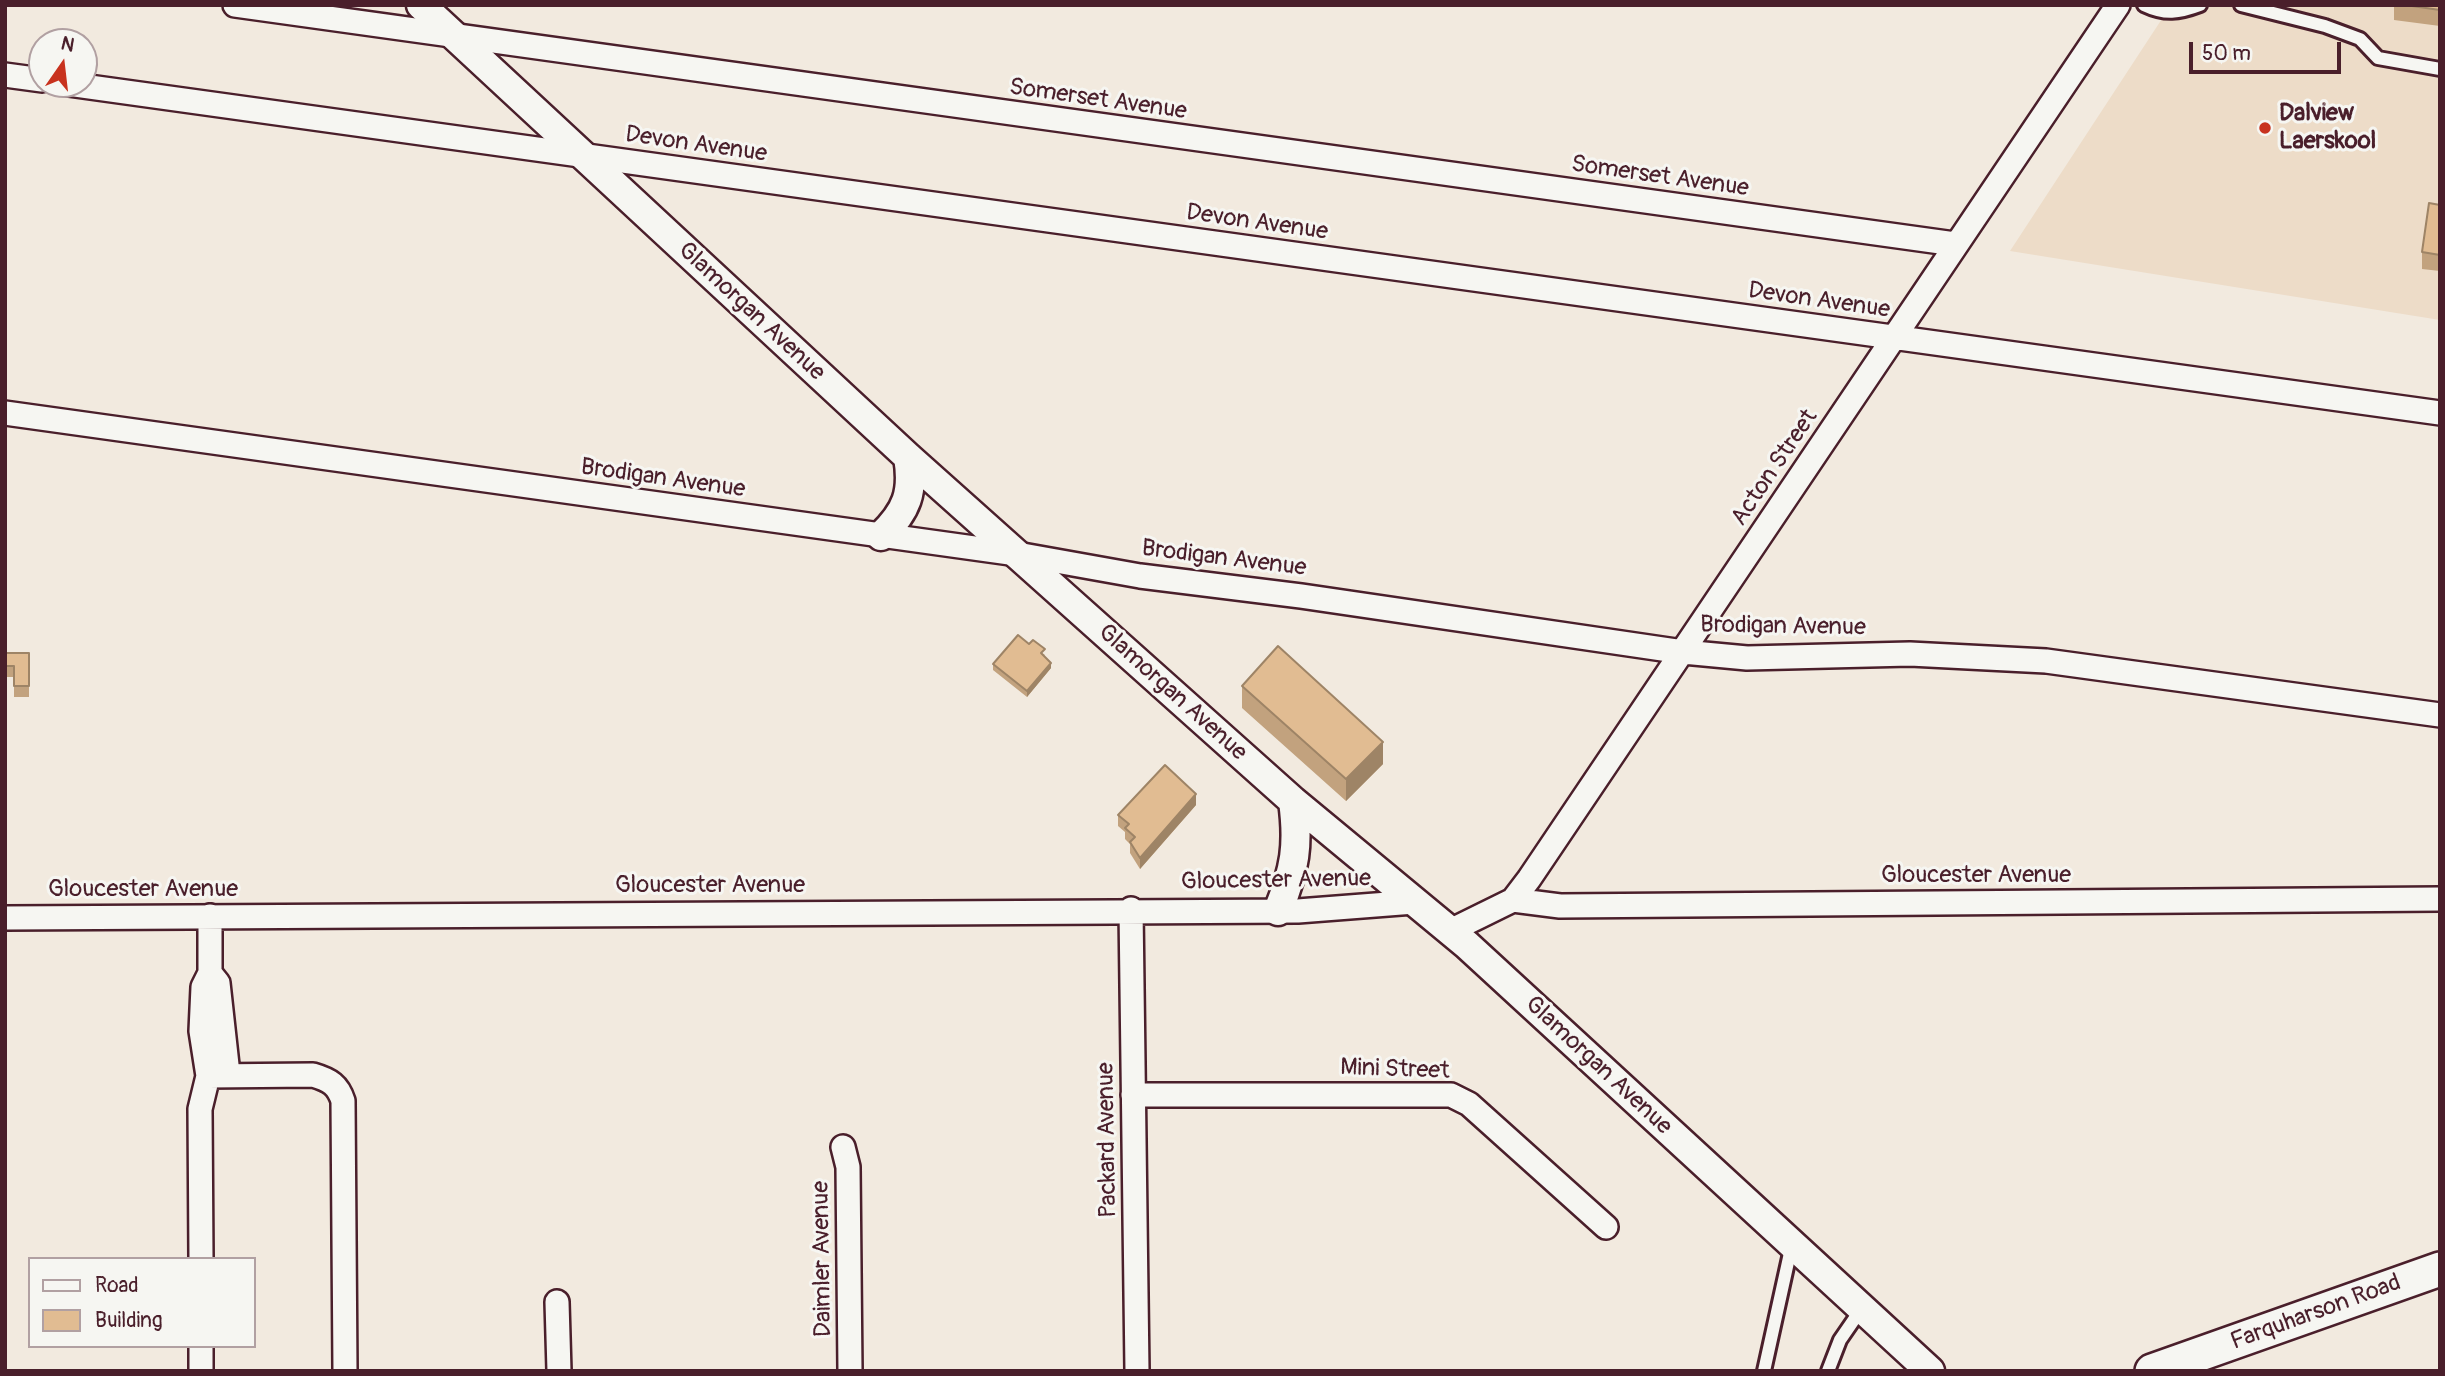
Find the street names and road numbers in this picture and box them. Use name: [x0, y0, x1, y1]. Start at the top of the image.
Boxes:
street label: Somerset Avenue: [1007, 73, 1189, 127]
street label: Devon Avenue: [623, 121, 769, 169]
street label: Somerset Avenue: [1569, 150, 1751, 204]
street label: Devon Avenue: [1184, 199, 1330, 247]
street label: Glamorgan Avenue: [672, 237, 830, 387]
street label: Devon Avenue: [1746, 277, 1892, 325]
street label: Acton Street: [1726, 404, 1824, 532]
street label: Brodigan Avenue: [579, 453, 747, 505]
street label: Brodigan Avenue: [1140, 535, 1308, 583]
street label: Brodigan Avenue: [1700, 611, 1866, 643]
street label: Glamorgan Avenue: [1092, 619, 1252, 767]
street label: Gloucester Avenue: [1881, 862, 2071, 890]
street label: Gloucester Avenue: [1181, 865, 1371, 897]
street label: Gloucester Avenue: [615, 872, 805, 900]
street label: Gloucester Avenue: [48, 876, 238, 904]
street label: Glamorgan Avenue: [1519, 991, 1677, 1141]
street label: Mini Street: [1340, 1054, 1450, 1086]
street label: Packard Avenue: [1092, 1062, 1124, 1218]
street label: Daimler Avenue: [807, 1181, 839, 1337]
street label: Farquharson Road: [2227, 1269, 2405, 1357]

